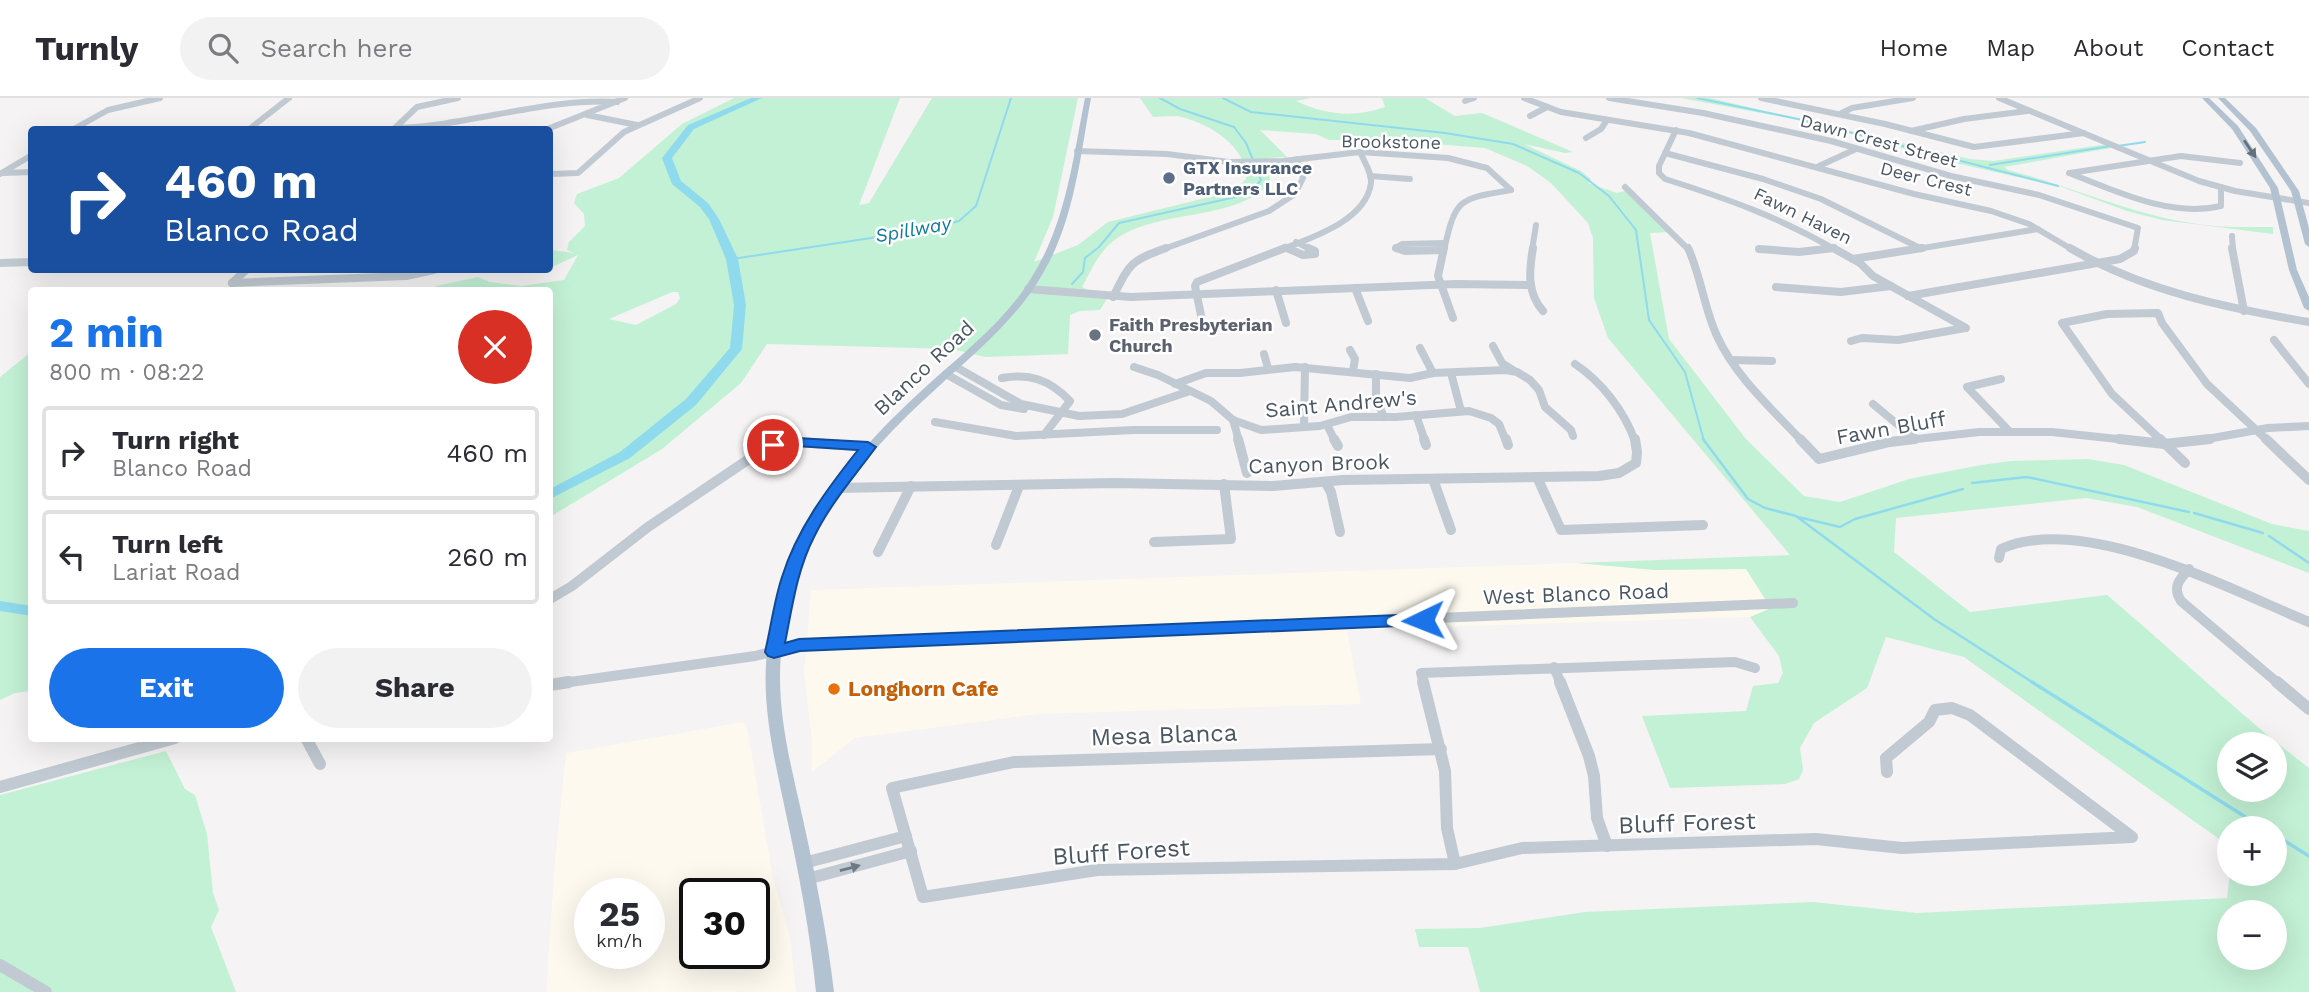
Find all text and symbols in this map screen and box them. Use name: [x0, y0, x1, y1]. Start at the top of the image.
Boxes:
search box: [180, 17, 670, 80]
text: Turnly: [35, 29, 138, 68]
icon: search: [204, 29, 242, 67]
text: Search here: [260, 33, 413, 63]
text: Home: [1880, 34, 1948, 62]
text: Map: [1986, 34, 2035, 62]
text: About: [2073, 34, 2143, 62]
text: Contact: [2181, 34, 2274, 62]
street label: Dawn Crest Street: [1798, 109, 1961, 172]
street label: Brookstone: [1341, 130, 1441, 153]
one-way arrow: [2243, 140, 2256, 159]
text: 460 m: [164, 152, 318, 210]
icon: right: [49, 154, 140, 245]
place label: GTX Insurance Partners LLC: [1183, 157, 1312, 199]
street label: Deer Crest: [1878, 157, 1975, 200]
marker: GTX Insurance Partners LLC: [1161, 170, 1177, 186]
street label: Fawn Haven: [1751, 183, 1856, 248]
text: Blanco Road: [164, 211, 359, 249]
water label: Spillway: [873, 211, 954, 247]
text: 2 min: [49, 308, 164, 357]
button: close: [458, 310, 532, 384]
place label: Faith Presbyterian Church: [1109, 314, 1273, 356]
street label: Blanco Road: [868, 315, 979, 420]
marker: Faith Presbyterian Church: [1087, 327, 1103, 343]
text: 800 m · 08:22: [49, 359, 205, 386]
street label: Saint Andrew's: [1264, 384, 1418, 423]
street label: Fawn Bluff: [1834, 405, 1948, 449]
pin: [743, 415, 803, 475]
text: Turn right: [112, 425, 239, 455]
icon: arrive: [754, 426, 792, 464]
icon: right: [53, 434, 91, 472]
text: 460 m: [446, 438, 528, 468]
street label: Canyon Brook: [1248, 449, 1390, 478]
text: Blanco Road: [112, 455, 252, 482]
text: Turn left: [112, 529, 223, 559]
icon: left: [53, 538, 91, 576]
text: 260 m: [447, 542, 528, 572]
text: Lariat Road: [112, 559, 240, 586]
street label: West Blanco Road: [1482, 578, 1670, 609]
position arrow: [1386, 583, 1460, 657]
button: Exit: [49, 648, 284, 728]
button: Share: [298, 648, 532, 728]
place label: Longhorn Cafe: [848, 676, 999, 701]
marker: Longhorn Cafe: [826, 681, 842, 697]
street label: Mesa Blanca: [1090, 718, 1238, 752]
map controls: [2217, 732, 2287, 970]
button: layers: [2217, 732, 2287, 802]
street label: Bluff Forest: [1618, 807, 1756, 839]
button: +: [2217, 816, 2287, 886]
street label: Bluff Forest: [1051, 833, 1191, 871]
one-way arrow: [840, 862, 861, 872]
speed limit sign: 30: [679, 878, 770, 969]
text: 25: [599, 893, 640, 935]
button: −: [2217, 900, 2287, 970]
text: km/h: [596, 930, 643, 951]

